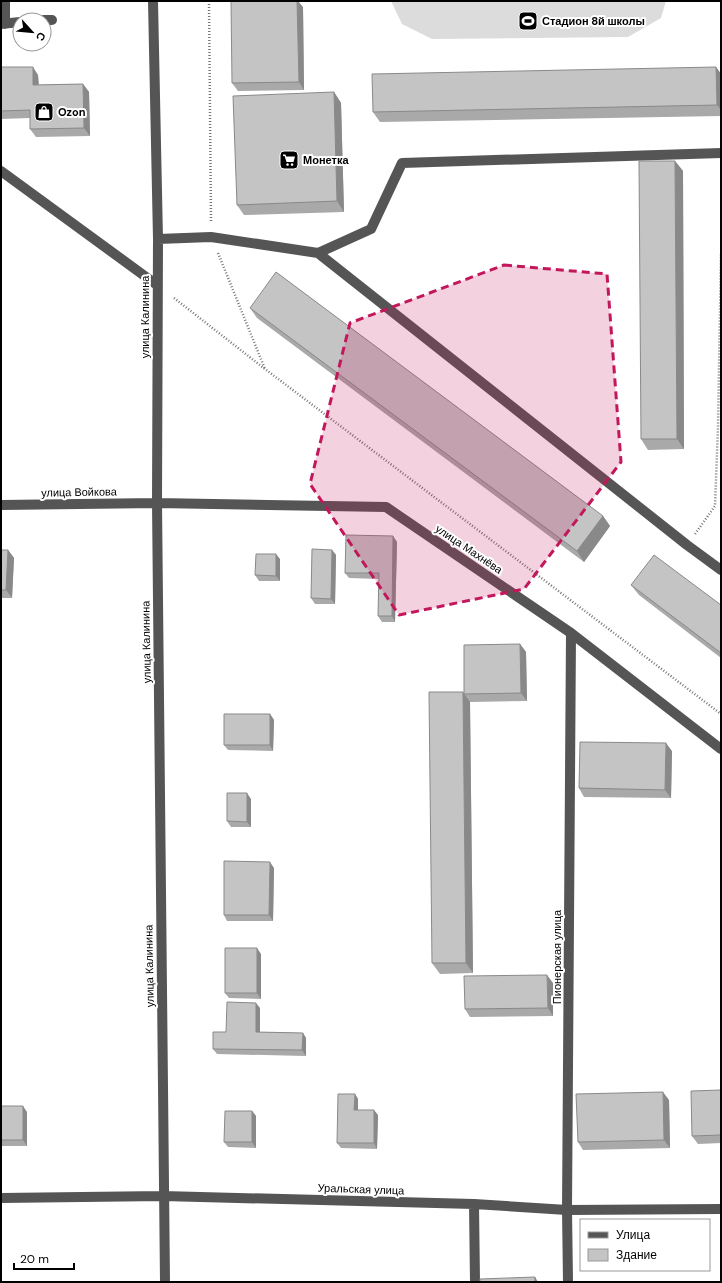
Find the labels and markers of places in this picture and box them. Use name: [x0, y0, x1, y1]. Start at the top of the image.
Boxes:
sports icon: Стадион 8й школы: [517, 10, 539, 32]
place label: Стадион 8й школы: [542, 14, 645, 28]
shop icon: Ozon: [33, 101, 55, 123]
place label: Ozon: [58, 105, 86, 119]
supermarket icon: Монетка: [278, 149, 300, 171]
place label: Монетка: [303, 153, 349, 167]

